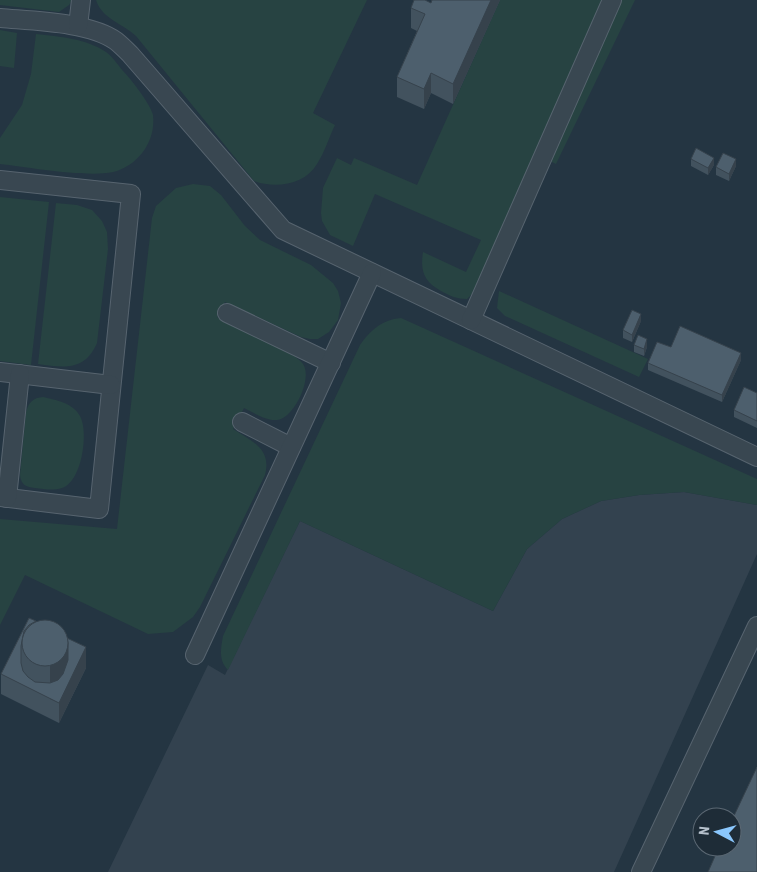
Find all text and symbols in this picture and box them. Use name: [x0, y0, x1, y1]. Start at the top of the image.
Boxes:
north arrow: [692, 807, 742, 857]
text: N: [696, 826, 712, 836]

